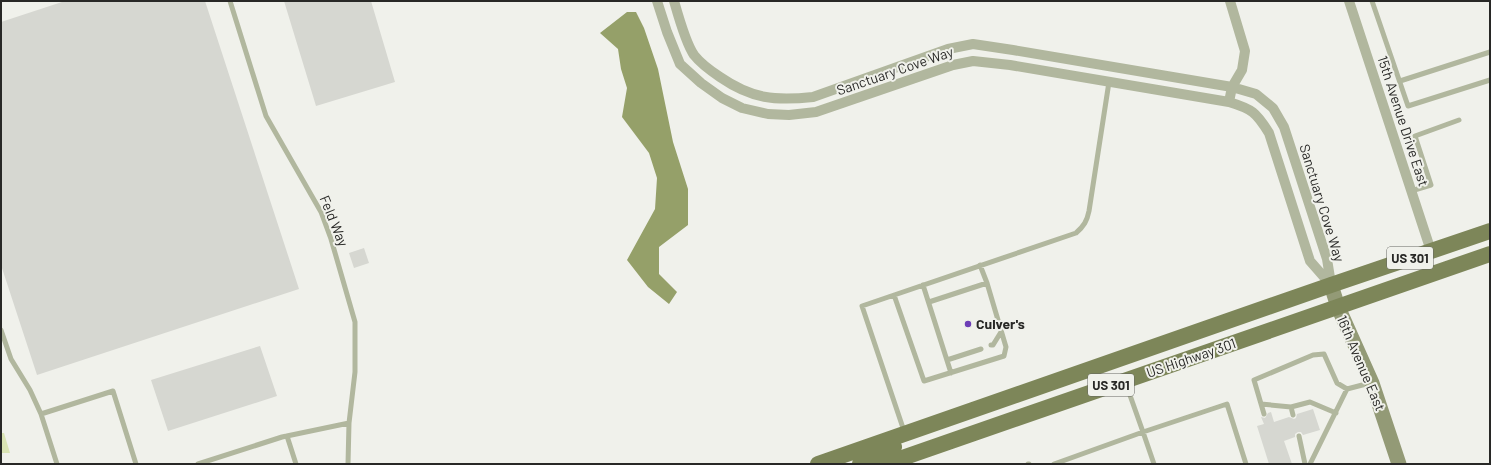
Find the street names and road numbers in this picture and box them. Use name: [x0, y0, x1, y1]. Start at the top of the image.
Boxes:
street label: Sanctuary Cove Way: [834, 42, 956, 98]
street label: 15th Avenue Drive East: [1374, 53, 1433, 188]
street label: Sanctuary Cove Way: [1296, 142, 1349, 264]
street label: Feld Way: [317, 193, 353, 249]
road number: US 301: [1387, 247, 1433, 269]
street label: 16th Avenue East: [1334, 312, 1389, 413]
street label: US Highway 301: [1144, 334, 1238, 381]
road number: US 301: [1088, 374, 1134, 396]

